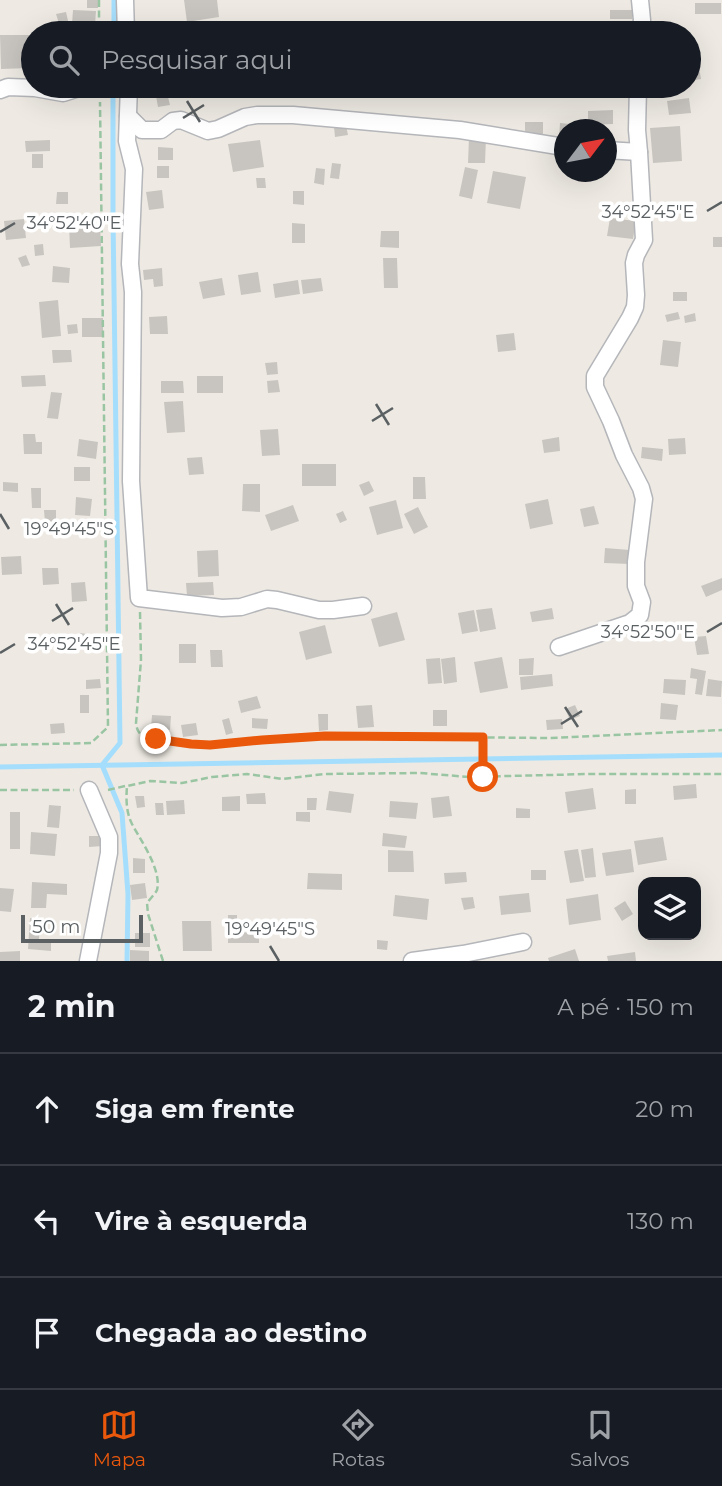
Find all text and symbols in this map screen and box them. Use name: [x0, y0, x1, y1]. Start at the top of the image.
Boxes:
search box: [21, 21, 701, 98]
icon: search: [45, 41, 83, 79]
text: Pesquisar aqui: [101, 44, 293, 76]
north arrow: [554, 119, 617, 182]
text: 34°52'45"E: [601, 201, 695, 223]
text: 34°52'40"E: [26, 212, 122, 234]
text: 19°49'45"S: [24, 518, 114, 540]
text: 34°52'50"E: [601, 621, 695, 643]
text: 34°52'45"E: [27, 633, 121, 655]
route end: [140, 723, 171, 754]
route start: [467, 761, 498, 792]
map controls: [638, 877, 701, 940]
button: layers: [638, 877, 701, 940]
scale bar: [21, 912, 144, 944]
text: 50 m: [32, 915, 80, 938]
text: 19°49'45"S: [225, 918, 315, 940]
text: 2 min: [28, 988, 115, 1025]
text: A pé · 150 m: [557, 993, 694, 1021]
icon: ahead: [28, 1090, 66, 1128]
text: Siga em frente: [95, 1093, 295, 1125]
text: 20 m: [635, 1095, 694, 1123]
icon: left: [28, 1202, 66, 1240]
text: Vire à esquerda: [95, 1205, 308, 1237]
text: 130 m: [627, 1207, 694, 1235]
icon: arrive: [28, 1314, 66, 1352]
text: Chegada ao destino: [95, 1317, 367, 1349]
tab: Mapa: [93, 1406, 146, 1471]
tab: Rotas: [331, 1406, 385, 1471]
tab: Salvos: [570, 1406, 629, 1471]

